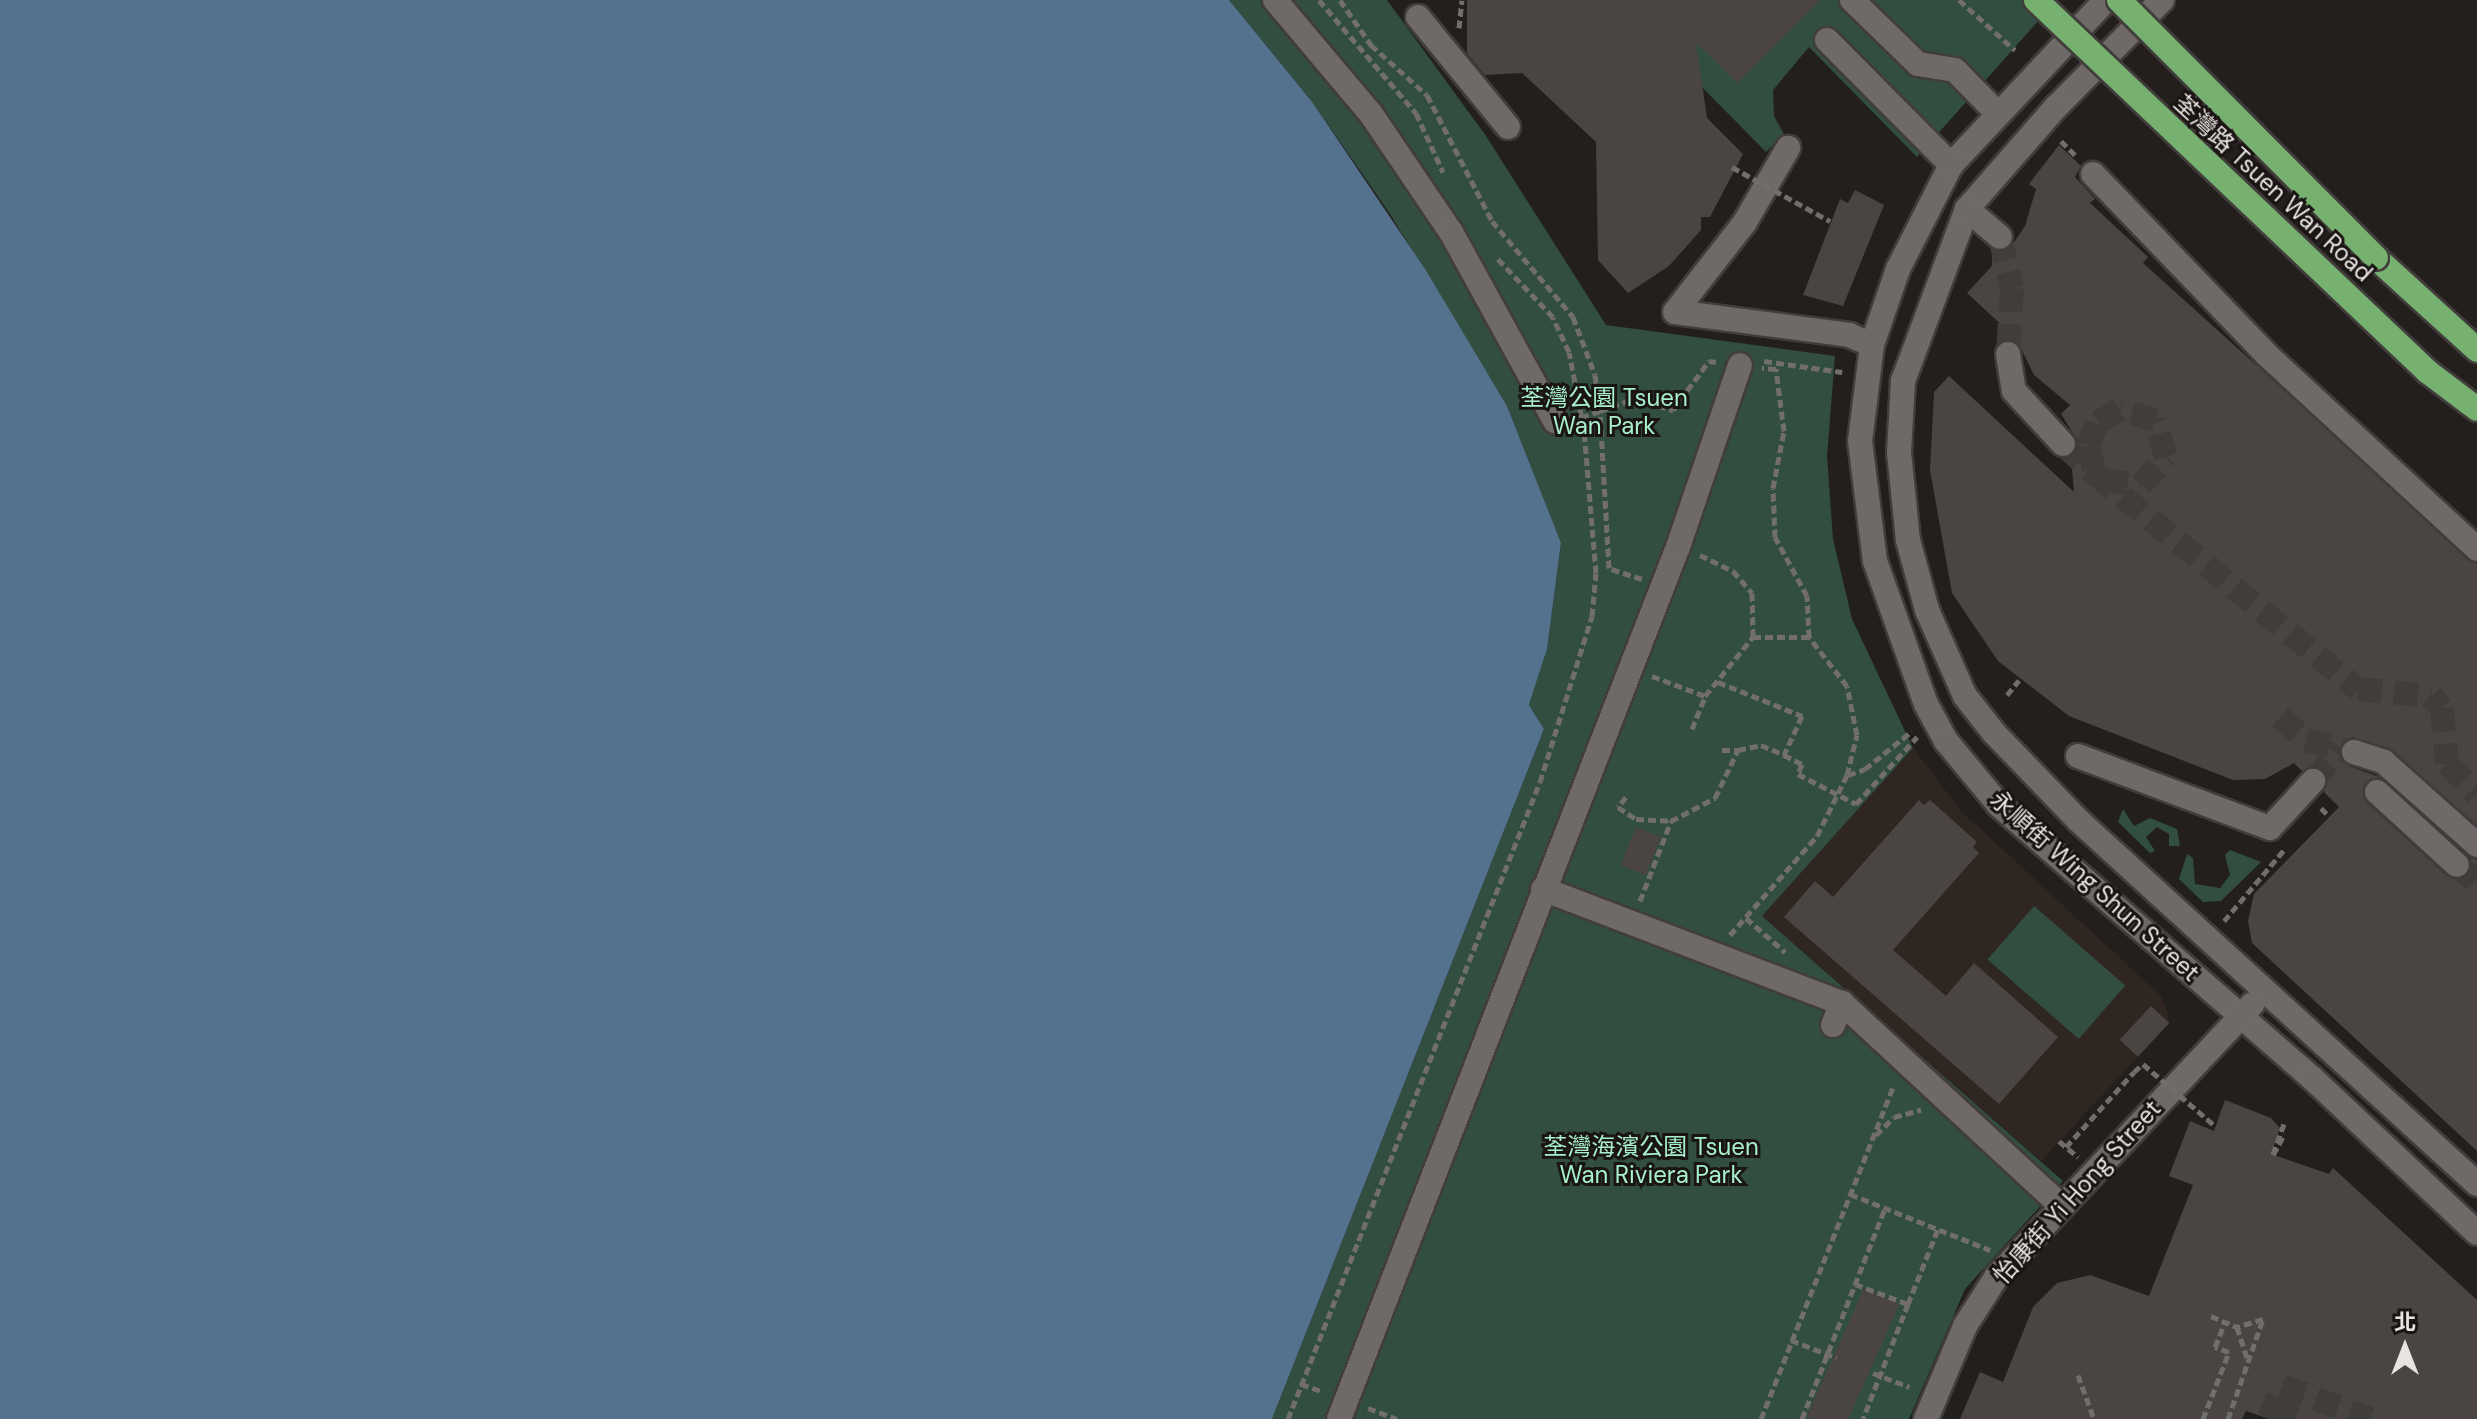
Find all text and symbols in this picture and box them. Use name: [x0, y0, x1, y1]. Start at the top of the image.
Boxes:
street label: 荃灣路 Tsuen Wan Road: [2168, 88, 2378, 288]
park label: 荃灣公園 Tsuen Wan Park: [1520, 384, 1688, 440]
street label: 永順街 Wing Shun Street: [1985, 785, 2205, 987]
street label: 怡康街 Yi Hong Street: [1987, 1094, 2167, 1290]
park label: 荃灣海濱公園 Tsuen Wan Riviera Park: [1543, 1133, 1759, 1189]
north arrow: [2365, 1307, 2445, 1387]
text: 北: [2394, 1308, 2416, 1337]

